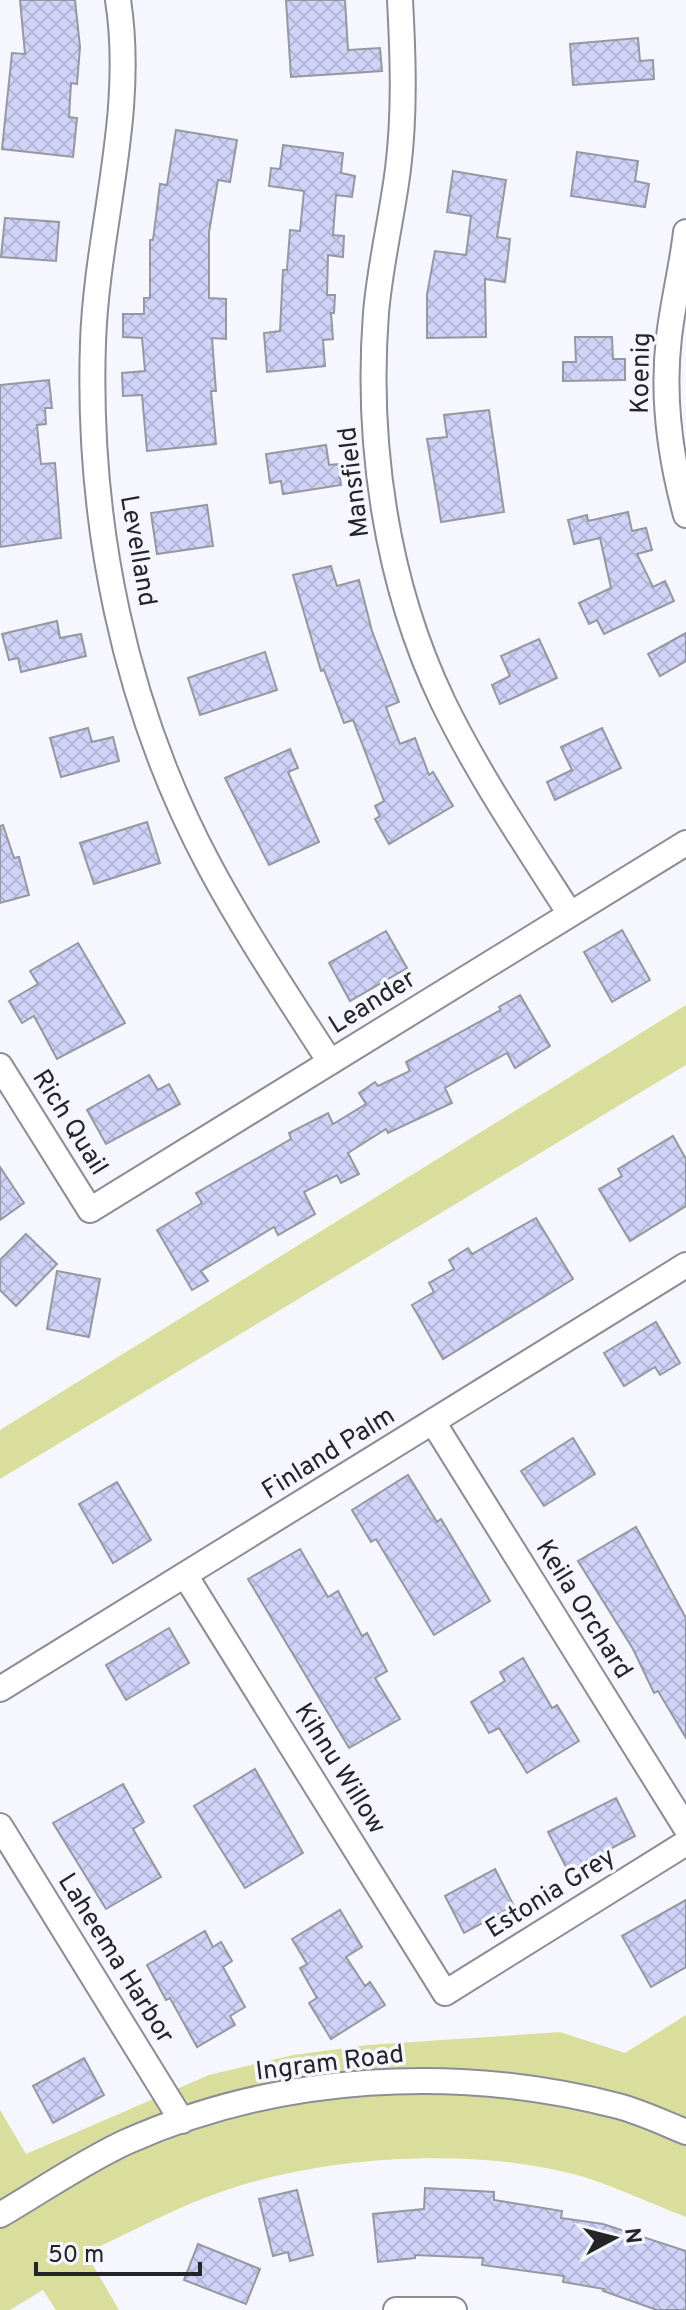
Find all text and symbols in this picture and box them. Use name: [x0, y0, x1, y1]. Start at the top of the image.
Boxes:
street label: Koenig: [625, 332, 659, 414]
street label: Mansfield: [332, 425, 378, 539]
street label: Levelland: [111, 493, 163, 609]
street label: Leander: [323, 963, 423, 1043]
street label: Rich Quail: [24, 1064, 114, 1182]
street label: Finland Palm: [256, 1400, 402, 1508]
street label: Keila Orchard: [527, 1534, 639, 1686]
street label: Kihnu Willow: [286, 1697, 392, 1841]
street label: Estonia Grey: [480, 1841, 622, 1947]
street label: Laheema Harbor: [49, 1868, 181, 2050]
street label: Ingram Road: [254, 2039, 406, 2089]
north arrow: [574, 2198, 654, 2278]
scale bar: [36, 2226, 200, 2276]
text: N: [617, 2226, 646, 2245]
text: 50 m: [48, 2241, 104, 2271]

